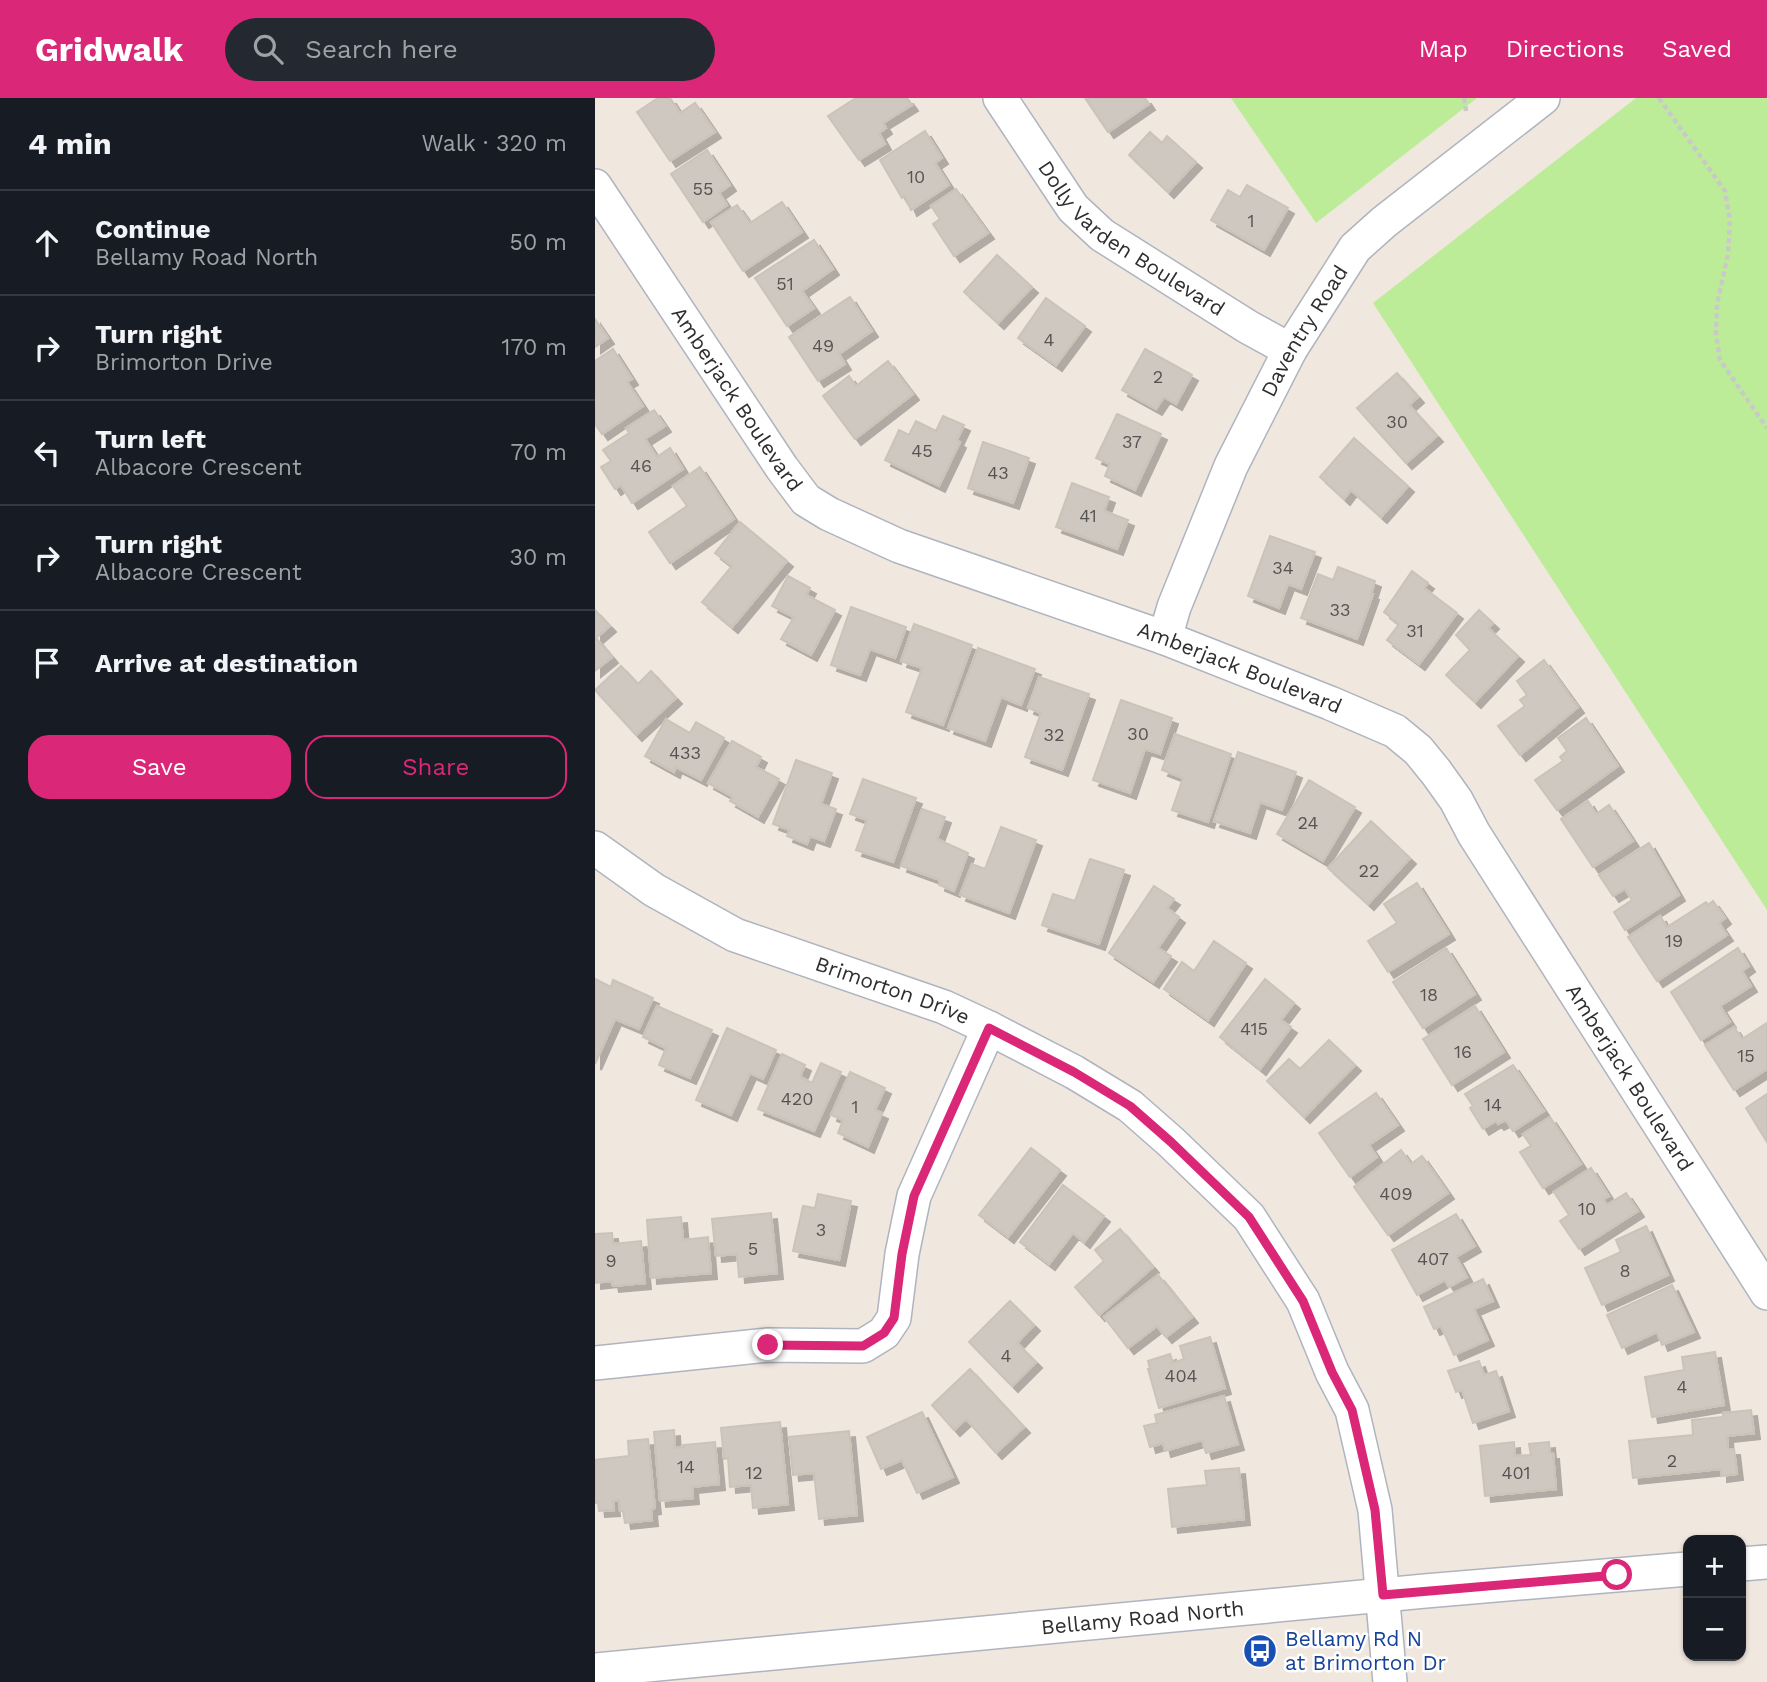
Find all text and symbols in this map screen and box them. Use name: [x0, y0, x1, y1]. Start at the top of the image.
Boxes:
search box: [225, 18, 715, 81]
text: Gridwalk: [35, 30, 183, 69]
icon: search: [249, 30, 287, 68]
text: Search here: [305, 34, 458, 64]
text: Map: [1419, 35, 1468, 63]
text: Directions: [1506, 35, 1624, 63]
text: Saved: [1662, 35, 1732, 63]
text: 4 min: [28, 126, 112, 161]
text: Walk · 320 m: [421, 130, 567, 157]
street label: Dolly Varden Boulevard: [1033, 156, 1230, 321]
house number: 10: [907, 166, 925, 187]
house number: 55: [693, 178, 713, 199]
house number: 1: [1247, 210, 1255, 231]
text: Continue: [95, 214, 211, 244]
icon: ahead: [28, 224, 66, 262]
text: 50 m: [510, 229, 567, 256]
text: Bellamy Road North: [95, 244, 318, 271]
street label: Daventry Road: [1255, 260, 1353, 401]
house number: 51: [776, 273, 794, 294]
street label: Amberjack Boulevard: [666, 302, 808, 496]
text: Turn right: [95, 319, 222, 349]
icon: right: [28, 329, 66, 367]
house number: 4: [1044, 329, 1055, 350]
text: 170 m: [502, 334, 567, 361]
house number: 49: [812, 335, 834, 356]
text: Brimorton Drive: [95, 349, 273, 376]
house number: 2: [1153, 366, 1163, 387]
house number: 30: [1386, 411, 1408, 432]
text: Turn left: [95, 424, 206, 454]
house number: 37: [1122, 431, 1142, 452]
icon: left: [28, 434, 66, 472]
text: 70 m: [510, 439, 567, 466]
house number: 45: [911, 440, 933, 461]
text: Albacore Crescent: [95, 454, 302, 481]
house number: 46: [630, 455, 652, 476]
house number: 43: [987, 462, 1009, 483]
house number: 41: [1079, 505, 1097, 526]
text: Turn right: [95, 529, 222, 559]
icon: right: [28, 539, 66, 577]
text: 30 m: [510, 544, 567, 571]
house number: 34: [1272, 557, 1294, 578]
text: Albacore Crescent: [95, 559, 302, 586]
house number: 33: [1330, 599, 1351, 620]
street label: Amberjack Boulevard: [1134, 616, 1346, 719]
house number: 31: [1406, 620, 1424, 641]
icon: arrive: [28, 644, 66, 682]
text: Arrive at destination: [95, 648, 358, 678]
house number: 30: [1127, 723, 1149, 744]
house number: 32: [1044, 724, 1065, 745]
button: Save: [28, 735, 291, 799]
button: Share: [305, 735, 567, 799]
house number: 433: [669, 742, 701, 763]
house number: 24: [1298, 812, 1318, 833]
house number: 22: [1359, 860, 1380, 881]
house number: 19: [1665, 930, 1683, 951]
street label: Brimorton Drive: [812, 951, 974, 1029]
street label: Amberjack Boulevard: [1561, 979, 1699, 1176]
house number: 18: [1420, 984, 1438, 1005]
house number: 415: [1240, 1018, 1268, 1039]
house number: 16: [1454, 1041, 1472, 1062]
house number: 15: [1737, 1045, 1755, 1066]
house number: 420: [781, 1088, 813, 1109]
house number: 14: [1484, 1094, 1502, 1115]
house number: 1: [851, 1096, 859, 1117]
house number: 409: [1379, 1183, 1413, 1204]
house number: 10: [1578, 1198, 1596, 1219]
house number: 3: [816, 1219, 826, 1240]
house number: 5: [748, 1238, 758, 1259]
house number: 407: [1417, 1248, 1449, 1269]
house number: 9: [605, 1250, 617, 1271]
house number: 8: [1619, 1260, 1631, 1281]
route end: [752, 1329, 783, 1360]
house number: 4: [1001, 1345, 1012, 1366]
house number: 404: [1164, 1365, 1198, 1386]
house number: 4: [1677, 1376, 1688, 1397]
house number: 2: [1667, 1450, 1677, 1471]
house number: 14: [677, 1456, 695, 1477]
house number: 12: [745, 1462, 763, 1483]
house number: 401: [1501, 1462, 1531, 1483]
map controls: [1683, 1535, 1746, 1661]
button: +: [1683, 1535, 1746, 1598]
route start: [1601, 1559, 1632, 1590]
street label: Bellamy Road North: [1040, 1595, 1245, 1639]
button: −: [1683, 1598, 1746, 1661]
place label: Bellamy Rd N at Brimorton Dr: [1285, 1626, 1446, 1675]
bus stop icon: Bellamy Rd N at Brimorton Dr: [1241, 1632, 1279, 1670]

